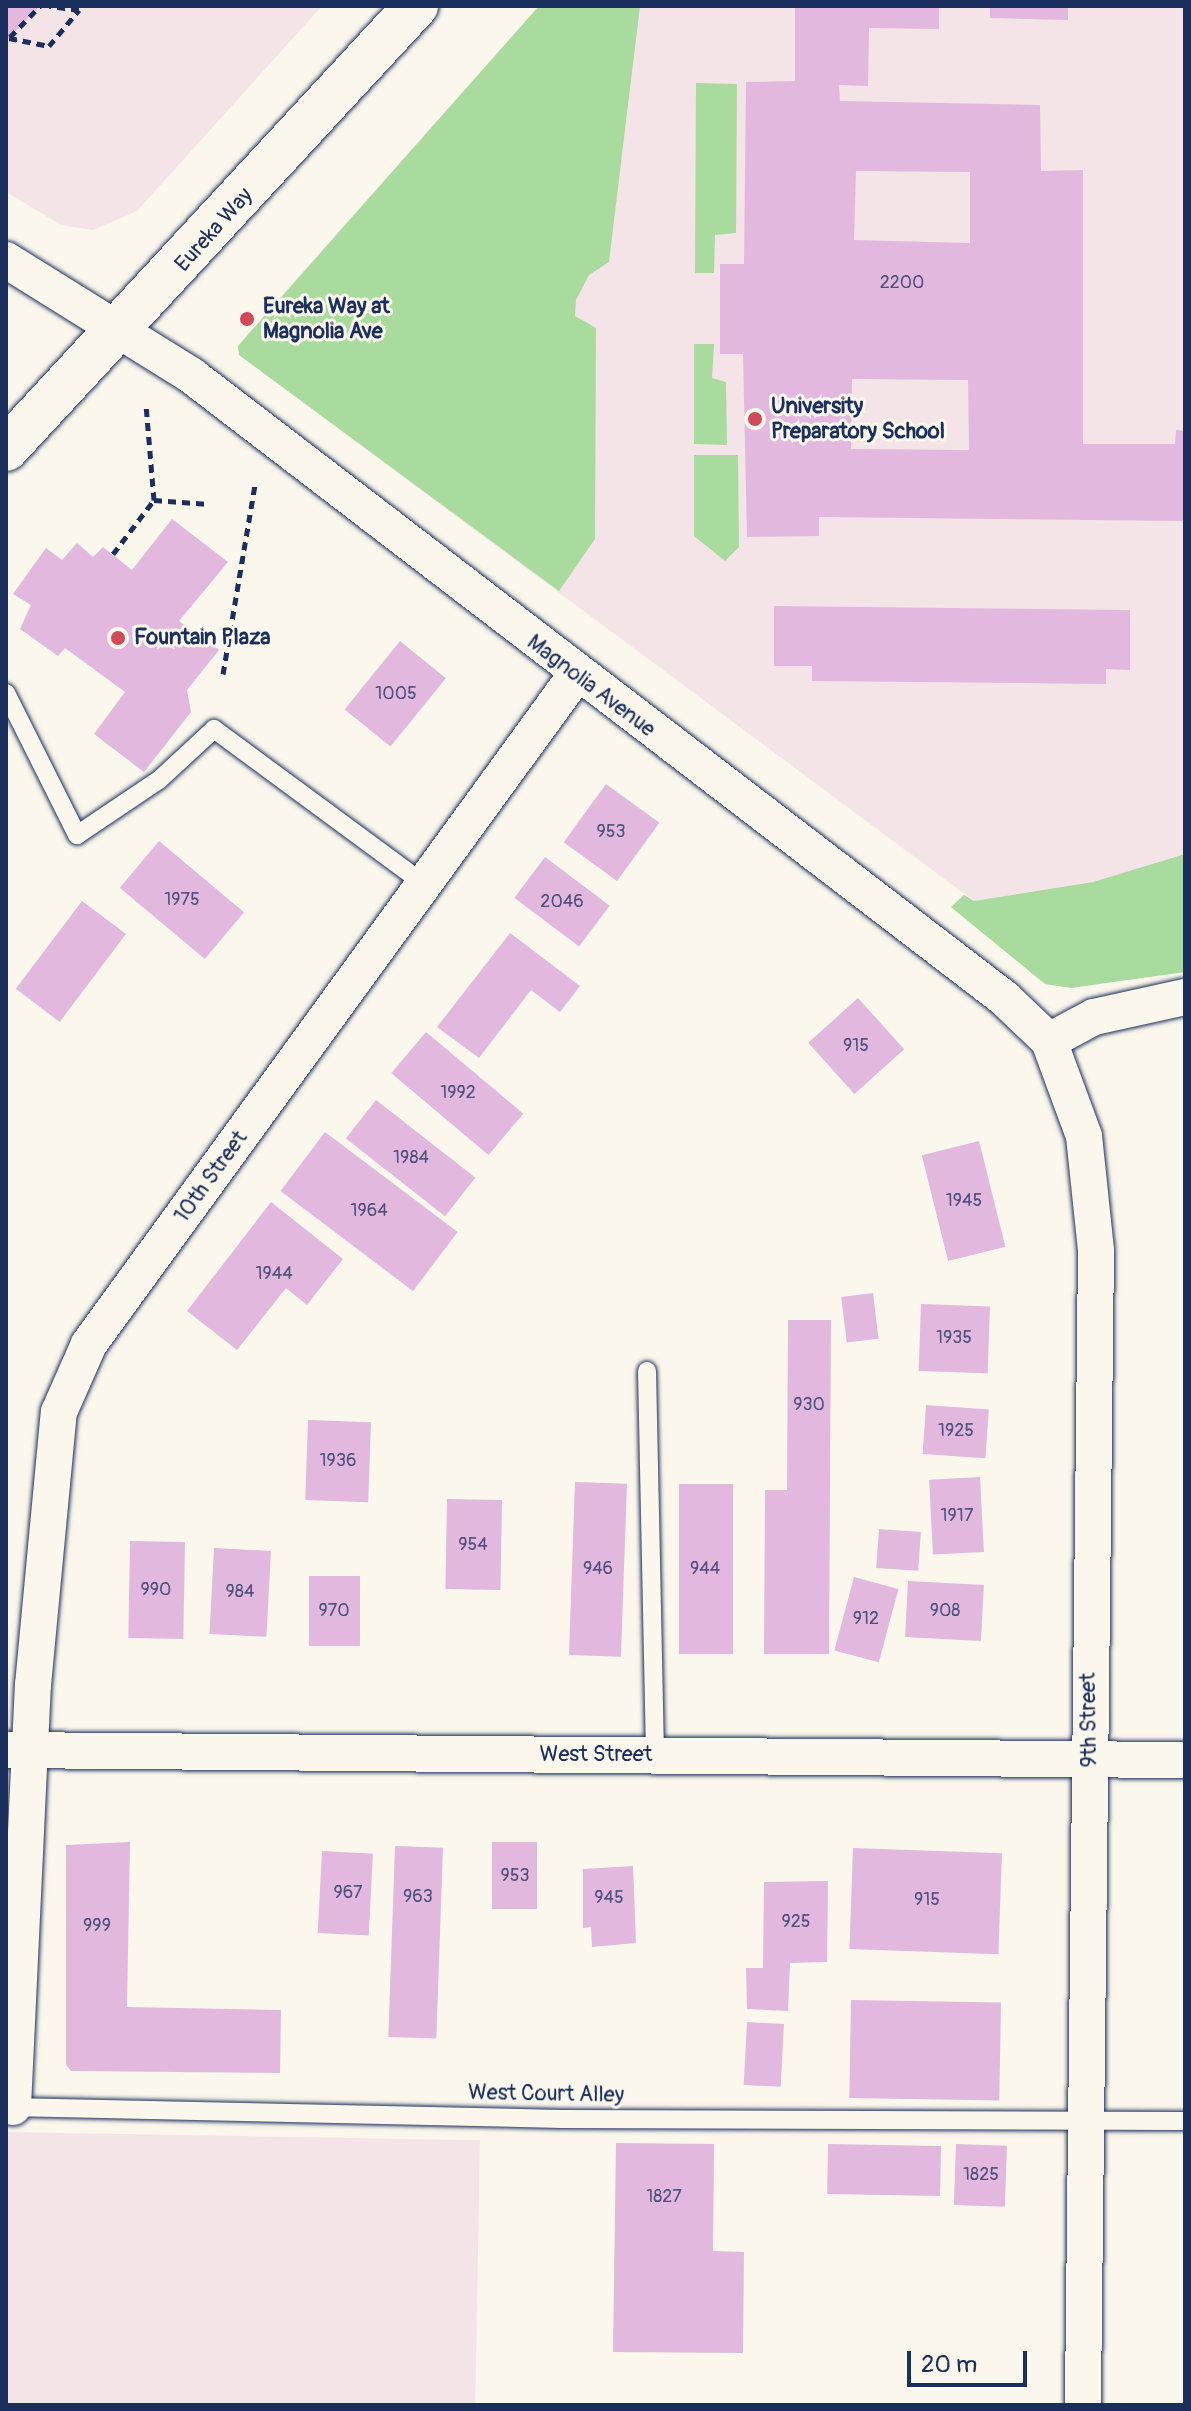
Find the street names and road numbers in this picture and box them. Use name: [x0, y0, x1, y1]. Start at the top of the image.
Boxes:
street label: Eureka Way: [170, 183, 258, 277]
street label: Magnolia Avenue: [522, 629, 660, 743]
street label: 10th Street: [169, 1126, 253, 1228]
street label: 9th Street: [1075, 1672, 1103, 1768]
street label: West Street: [540, 1742, 652, 1768]
street label: West Court Alley: [468, 2079, 624, 2109]

